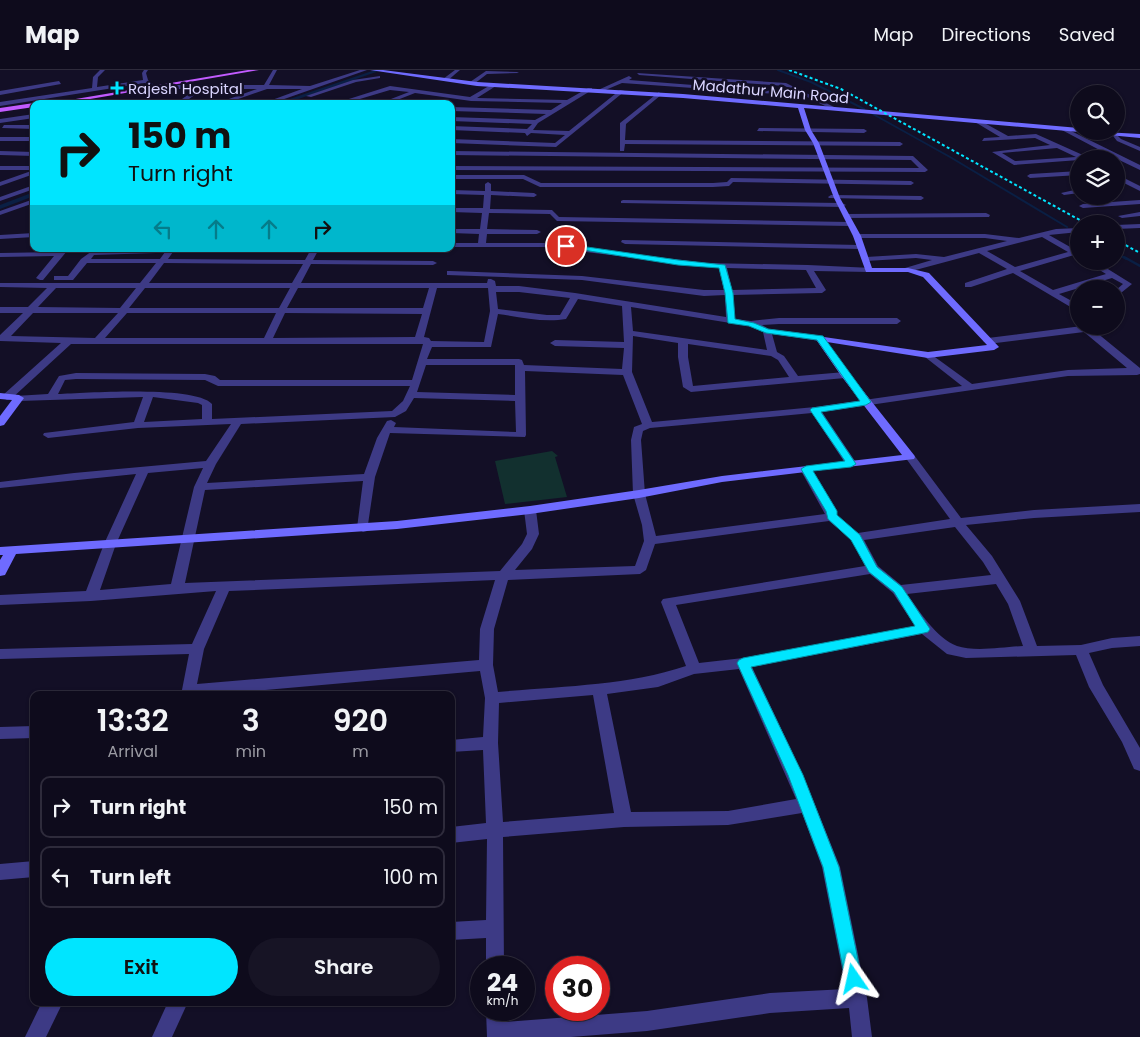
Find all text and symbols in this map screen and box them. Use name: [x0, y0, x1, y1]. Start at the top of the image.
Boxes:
text: Map: [25, 18, 80, 51]
text: Map: [874, 22, 913, 47]
text: Directions: [941, 22, 1031, 47]
text: Saved: [1059, 22, 1115, 47]
street label: Madathur Main Road: [692, 74, 850, 108]
place label: Rajesh Hospital: [128, 78, 243, 99]
marker: Rajesh Hospital: [110, 81, 124, 95]
map controls: [1070, 85, 1125, 335]
button: search: [1070, 85, 1125, 140]
text: 150 m: [128, 111, 231, 160]
icon: right: [45, 120, 110, 185]
button: layers: [1070, 150, 1125, 205]
text: Turn right: [128, 158, 233, 189]
icon: left: [149, 215, 177, 243]
icon: ahead: [202, 215, 230, 243]
icon: ahead: [255, 215, 283, 243]
icon: right: [308, 215, 336, 243]
button: +: [1070, 215, 1125, 270]
pin: [545, 225, 587, 267]
icon: arrive: [552, 232, 580, 260]
button: −: [1070, 280, 1125, 335]
text: 13:32: [97, 699, 169, 742]
text: 3: [242, 699, 260, 742]
text: 920: [333, 699, 388, 742]
text: Arrival: [108, 740, 158, 763]
text: min: [235, 740, 266, 763]
text: m: [352, 740, 369, 763]
icon: right: [47, 793, 75, 821]
text: Turn right: [90, 794, 186, 821]
text: 150 m: [383, 794, 438, 821]
icon: left: [47, 863, 75, 891]
text: Turn left: [90, 864, 171, 891]
text: 100 m: [383, 864, 438, 891]
button: Exit: [45, 938, 238, 996]
button: Share: [248, 938, 440, 996]
position arrow: [827, 952, 879, 1004]
speed limit sign: 30: [545, 956, 610, 1021]
text: 24: [487, 965, 518, 1000]
text: km/h: [487, 992, 518, 1009]

